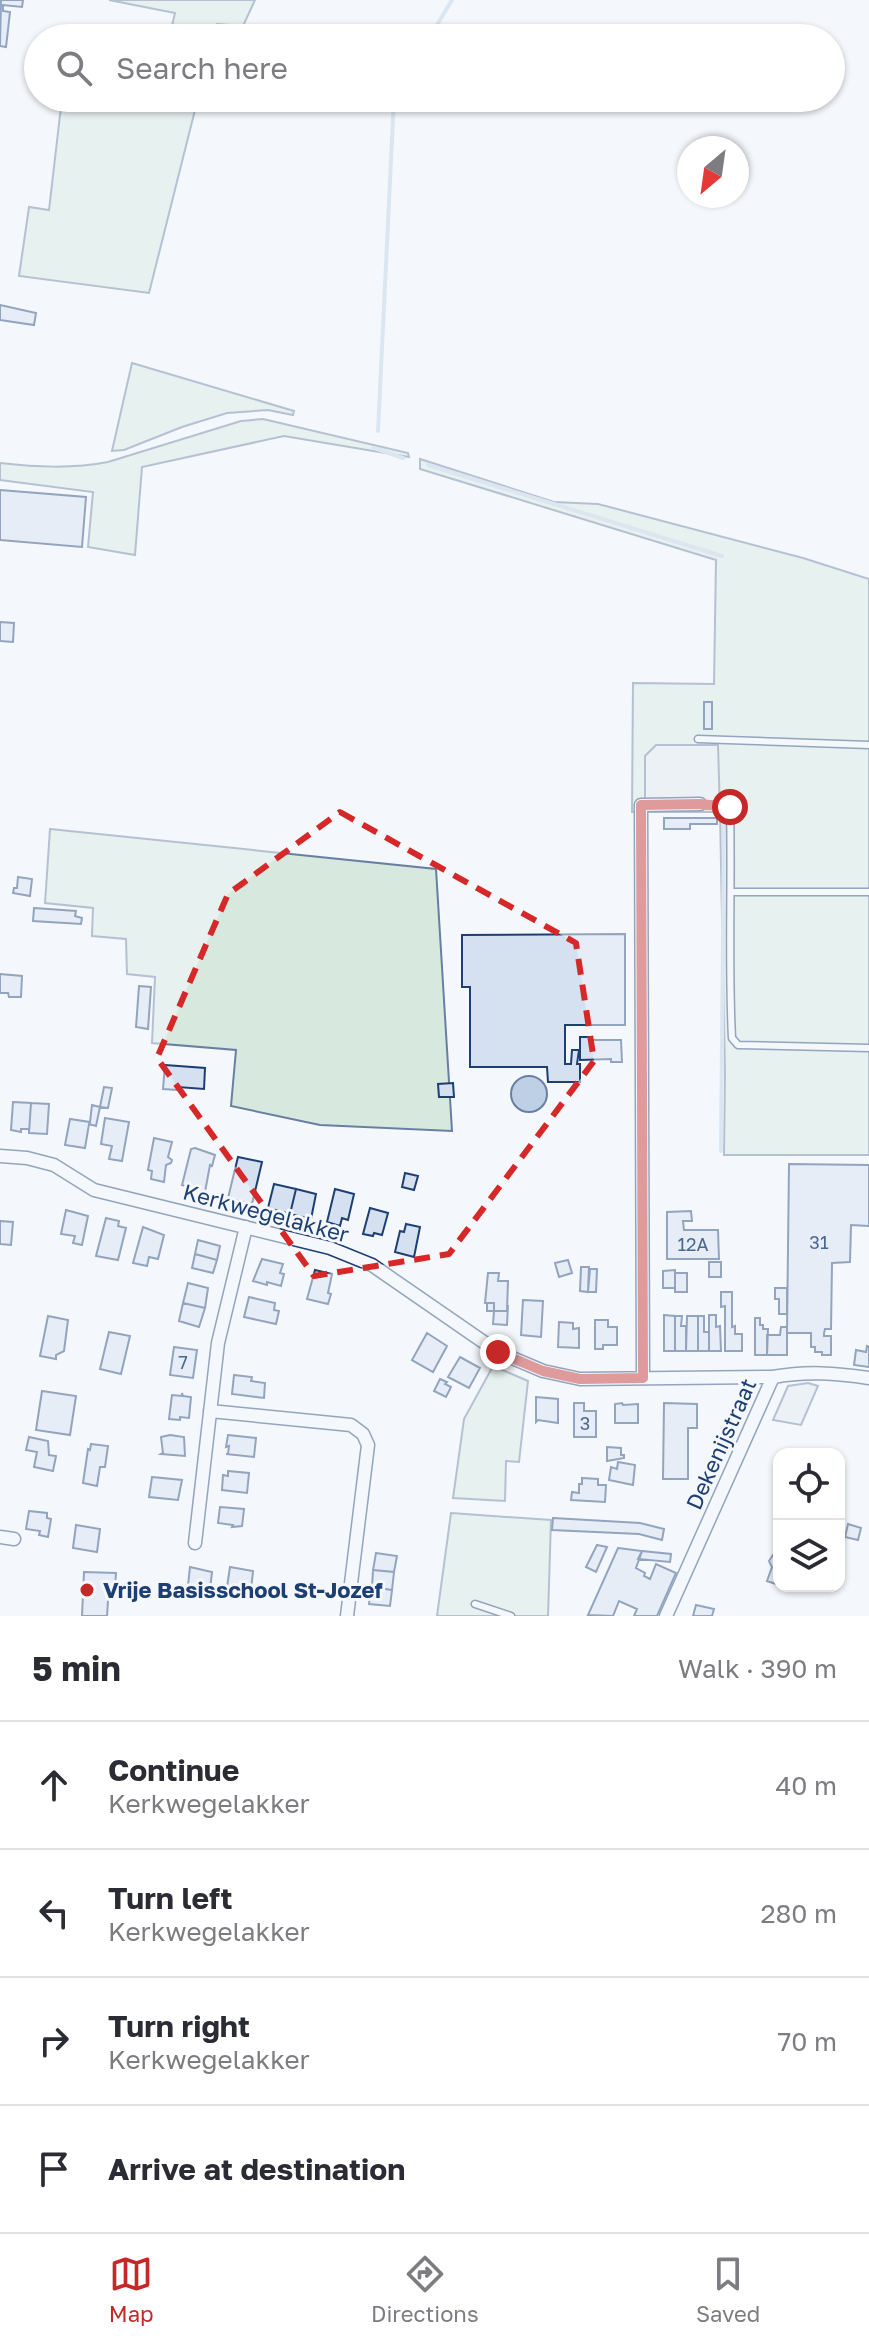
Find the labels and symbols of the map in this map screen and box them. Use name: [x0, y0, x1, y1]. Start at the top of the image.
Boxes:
north arrow: [677, 136, 749, 208]
route start: [712, 789, 748, 825]
street label: Kerkwegelakker: [180, 1177, 352, 1248]
house number: 31: [809, 1231, 829, 1253]
house number: 12A: [677, 1233, 709, 1255]
route end: [480, 1334, 516, 1370]
house number: 7: [178, 1351, 188, 1373]
street label: Dekenijstraat: [680, 1374, 761, 1513]
house number: 3: [580, 1412, 590, 1434]
place label: Vrije Basisschool St-Jozef: [103, 1576, 382, 1603]
marker: Vrije Basisschool St-Jozef: [78, 1581, 96, 1599]

